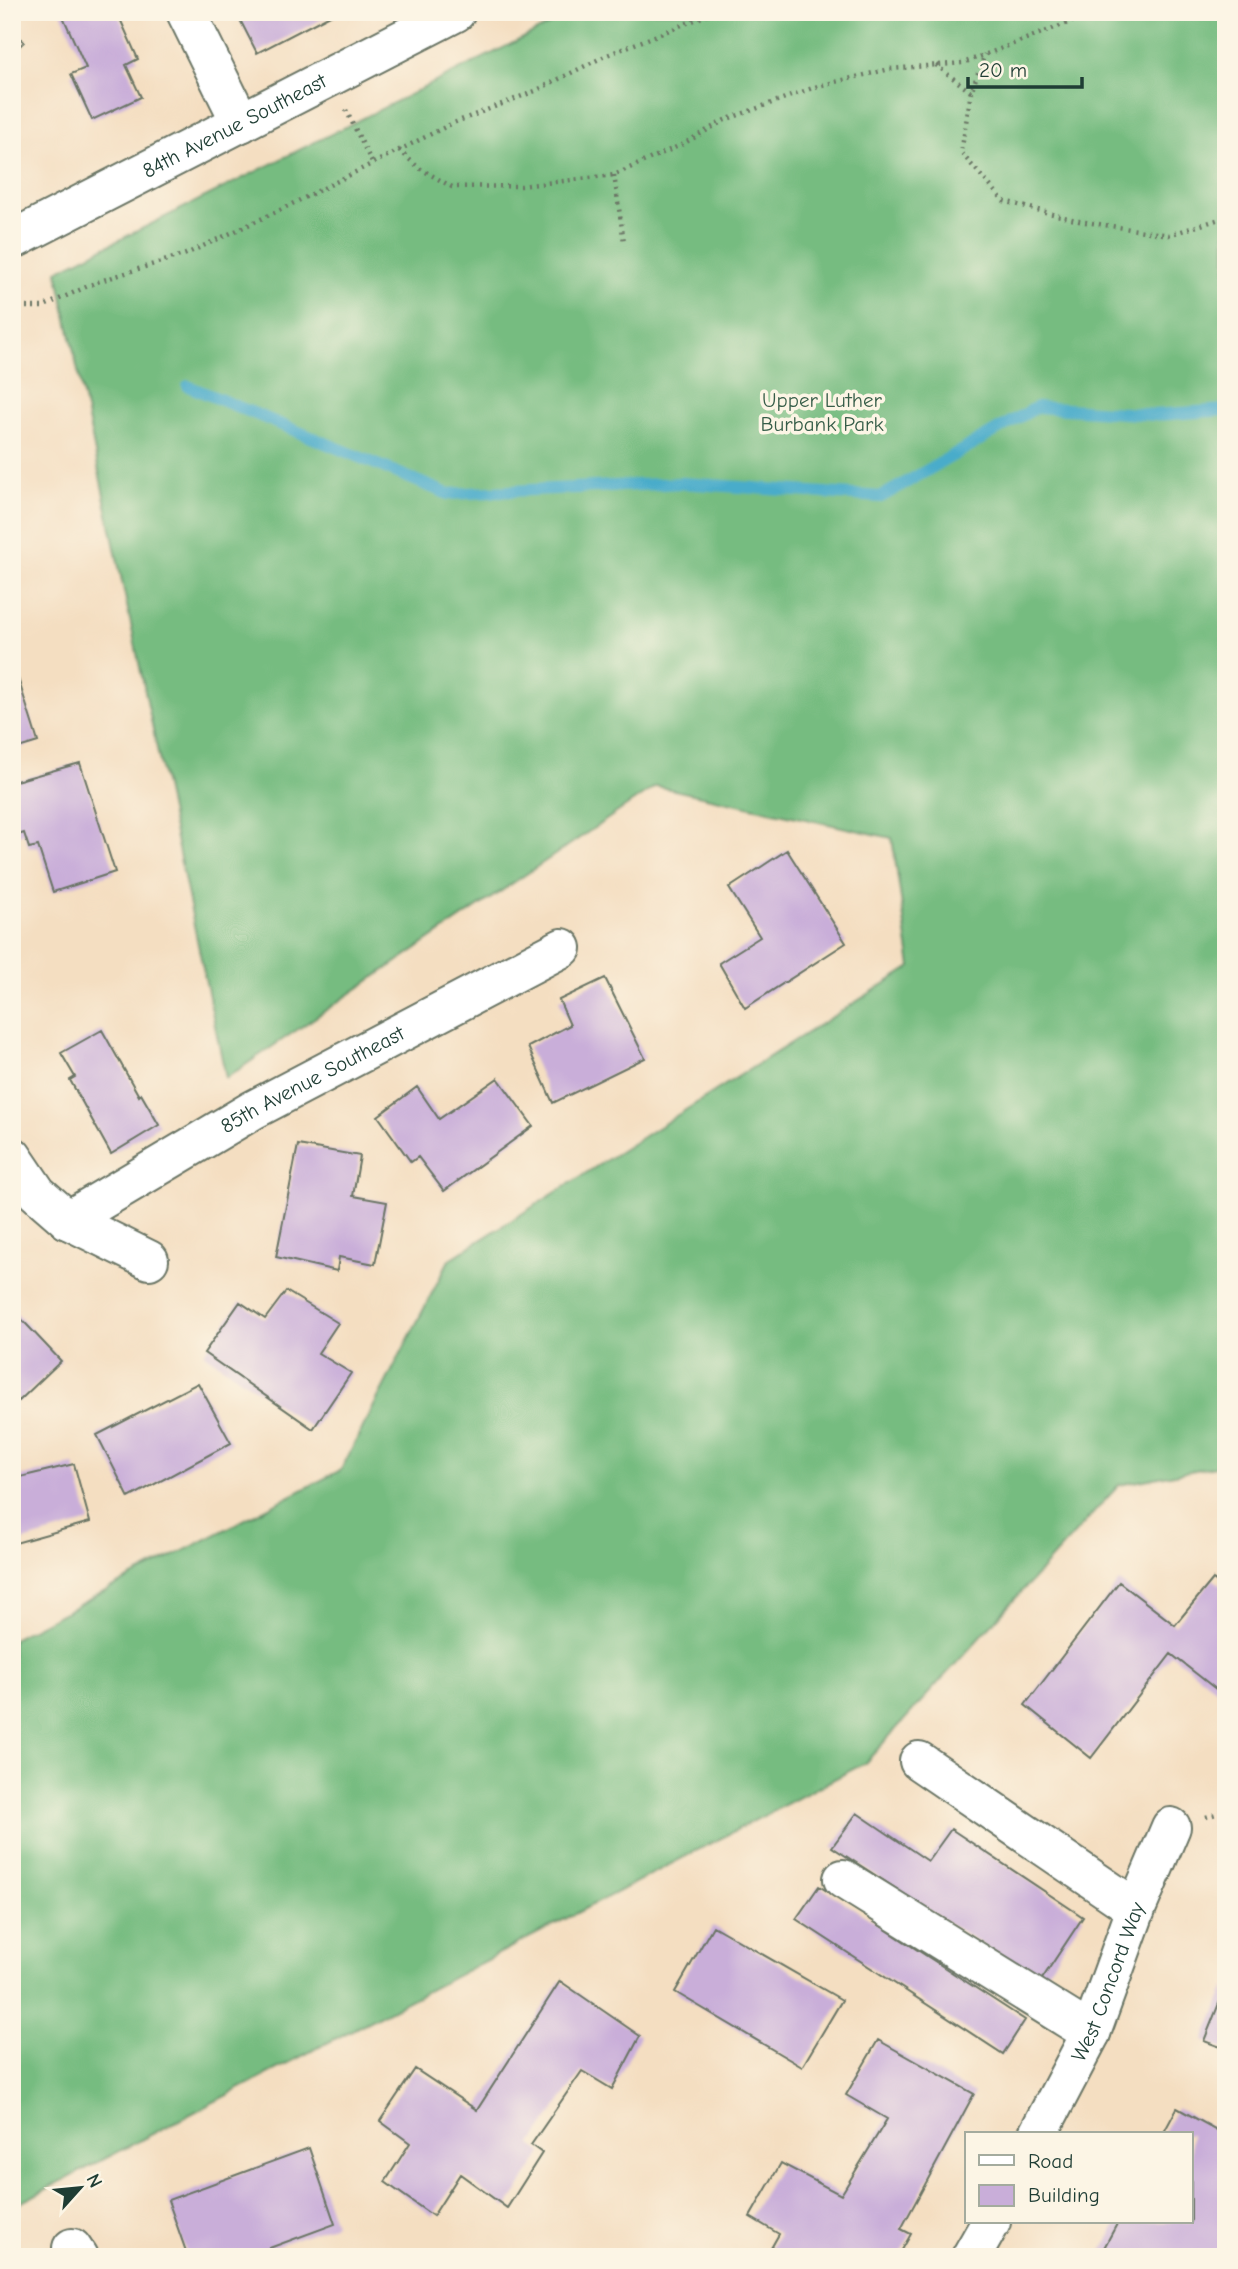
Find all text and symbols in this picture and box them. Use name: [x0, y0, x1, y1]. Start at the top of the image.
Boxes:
scale bar: [968, 46, 1082, 90]
text: 20 m: [979, 58, 1027, 82]
street label: 84th Avenue Southeast: [139, 68, 331, 183]
park label: Upper Luther Burbank Park: [760, 388, 884, 436]
street label: 85th Avenue Southeast: [216, 1020, 409, 1138]
street label: West Concord Way: [1066, 1898, 1150, 2066]
legend: [965, 2132, 1192, 2224]
text: Road: [1028, 2149, 1073, 2173]
north arrow: [46, 2154, 116, 2224]
text: N: [82, 2170, 107, 2191]
text: Building: [1028, 2183, 1100, 2207]

